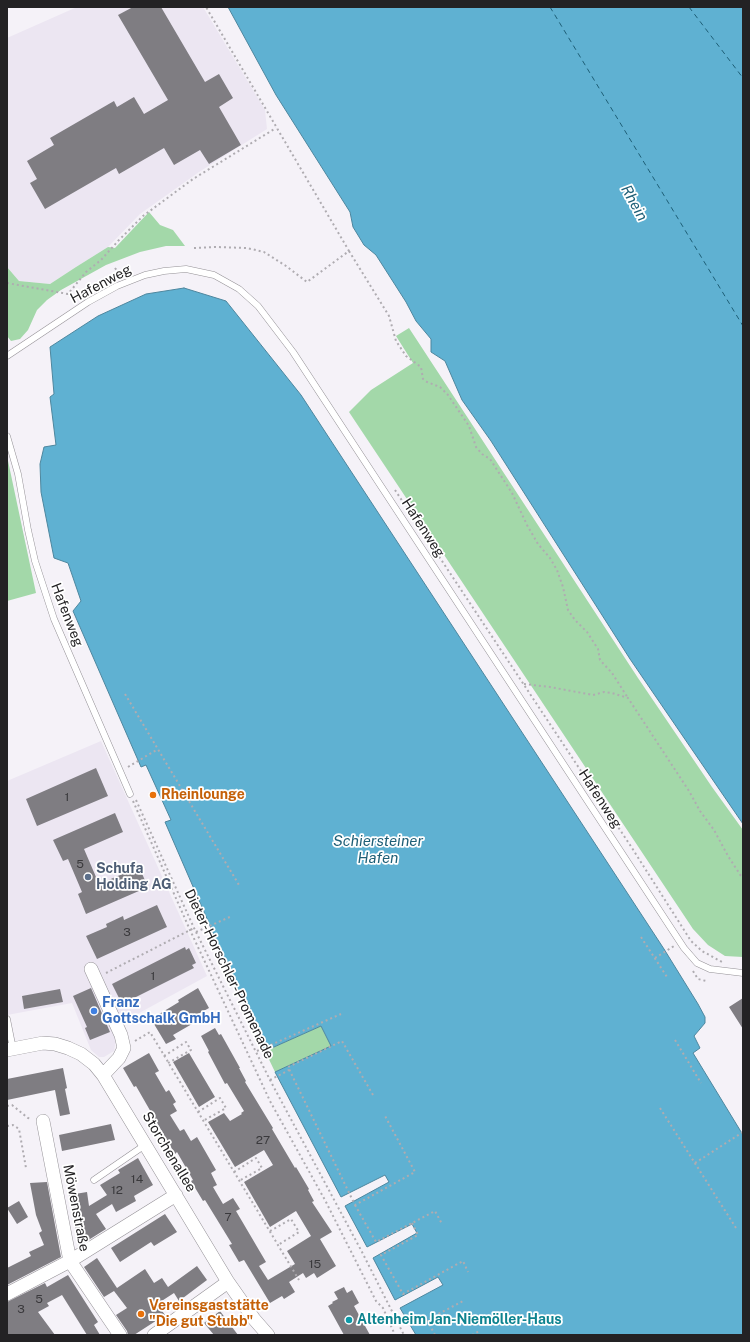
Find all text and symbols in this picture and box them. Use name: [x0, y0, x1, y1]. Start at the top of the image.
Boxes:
water label: Rhein: [617, 182, 651, 224]
street label: Hafenweg: [68, 261, 134, 307]
street label: Hafenweg: [398, 495, 448, 561]
street label: Hafenweg: [47, 581, 87, 649]
street label: Hafenweg: [575, 766, 625, 832]
place label: Rheinlounge: [161, 787, 245, 803]
house number: 1: [65, 790, 69, 804]
marker: Rheinlounge: [148, 790, 158, 800]
water label: Schiersteiner Hafen: [333, 832, 423, 867]
house number: 5: [76, 857, 84, 871]
place label: Schufa Holding AG: [96, 861, 172, 894]
marker: Schufa Holding AG: [83, 872, 93, 882]
street label: Dieter-Horschler-Promenade: [180, 886, 278, 1062]
house number: 3: [123, 925, 131, 939]
house number: 1: [151, 969, 155, 983]
place label: Franz Gottschalk GmbH: [102, 995, 221, 1028]
marker: Franz Gottschalk GmbH: [89, 1006, 99, 1016]
street label: Storchenallee: [138, 1109, 200, 1195]
house number: 27: [256, 1133, 270, 1147]
street label: Möwenstraße: [59, 1163, 93, 1253]
house number: 14: [131, 1172, 143, 1186]
house number: 12: [111, 1183, 123, 1197]
house number: 7: [224, 1210, 232, 1224]
house number: 15: [309, 1257, 321, 1271]
house number: 5: [35, 1292, 43, 1306]
place label: Vereinsgaststätte "Die gut Stubb": [149, 1298, 269, 1330]
house number: 3: [17, 1302, 25, 1316]
marker: Vereinsgaststätte "Die gut Stubb": [136, 1309, 146, 1319]
place label: Altenheim Jan-Niemöller-Haus: [357, 1312, 562, 1328]
marker: Altenheim Jan-Niemöller-Haus: [344, 1315, 354, 1325]

